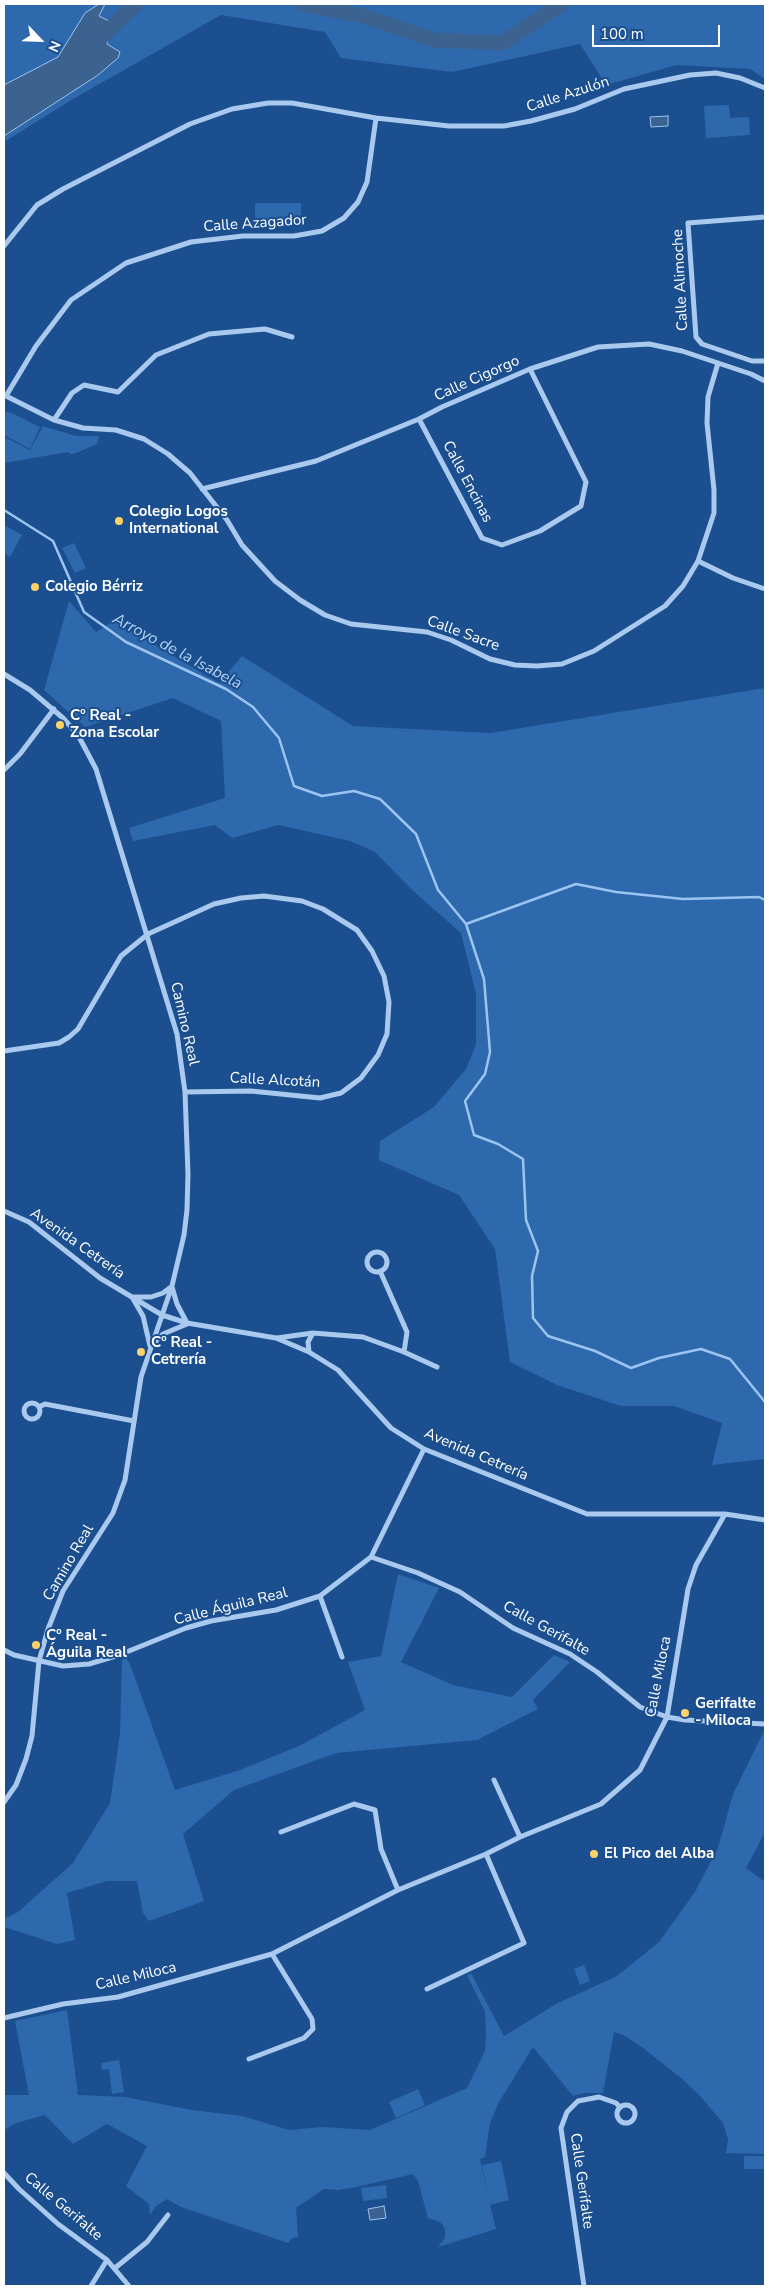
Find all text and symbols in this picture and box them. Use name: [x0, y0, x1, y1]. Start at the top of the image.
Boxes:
north arrow: [15, 15, 65, 65]
scale bar: [594, 15, 722, 47]
text: 100 m: [600, 24, 644, 44]
text: N: [43, 38, 65, 55]
street label: Calle Azulón: [524, 73, 612, 117]
street label: Calle Azagador: [203, 211, 307, 237]
street label: Calle Alimoche: [669, 229, 693, 331]
street label: Calle Cigorgo: [432, 352, 522, 406]
street label: Calle Encinas: [438, 438, 496, 526]
place label: Colegio Logos International: [129, 503, 228, 538]
marker: Colegio Logos International: [113, 515, 125, 527]
place label: Colegio Bérriz: [45, 578, 143, 596]
marker: Colegio Bérriz: [29, 581, 41, 593]
water label: Arroyo de la Isabela: [109, 610, 245, 694]
street label: Calle Sacre: [424, 613, 502, 655]
place label: Cº Real - Zona Escolar: [70, 707, 159, 742]
marker: Cº Real - Zona Escolar: [54, 719, 66, 731]
street label: Camino Real: [166, 981, 202, 1067]
street label: Calle Alcotán: [229, 1070, 321, 1092]
street label: Avenida Cetrería: [26, 1205, 128, 1283]
place label: Cº Real - Cetrería: [151, 1334, 212, 1369]
marker: Cº Real - Cetrería: [135, 1346, 147, 1358]
street label: Avenida Cetrería: [421, 1425, 531, 1485]
street label: Camino Real: [40, 1522, 98, 1604]
street label: Calle Águila Real: [172, 1584, 290, 1630]
street label: Calle Gerifalte: [499, 1598, 593, 1660]
place label: Cº Real - Águila Real: [46, 1627, 127, 1662]
street label: Calle Miloca: [642, 1635, 676, 1719]
marker: Cº Real - Águila Real: [30, 1639, 42, 1651]
place label: Gerifalte - Miloca: [695, 1695, 756, 1730]
marker: Gerifalte - Miloca: [679, 1707, 691, 1719]
place label: El Pico del Alba: [604, 1845, 714, 1863]
marker: El Pico del Alba: [588, 1848, 600, 1860]
street label: Calle Miloca: [94, 1959, 178, 1995]
street label: Calle Gerifalte: [565, 2132, 597, 2230]
street label: Calle Gerifalte: [20, 2169, 106, 2245]

